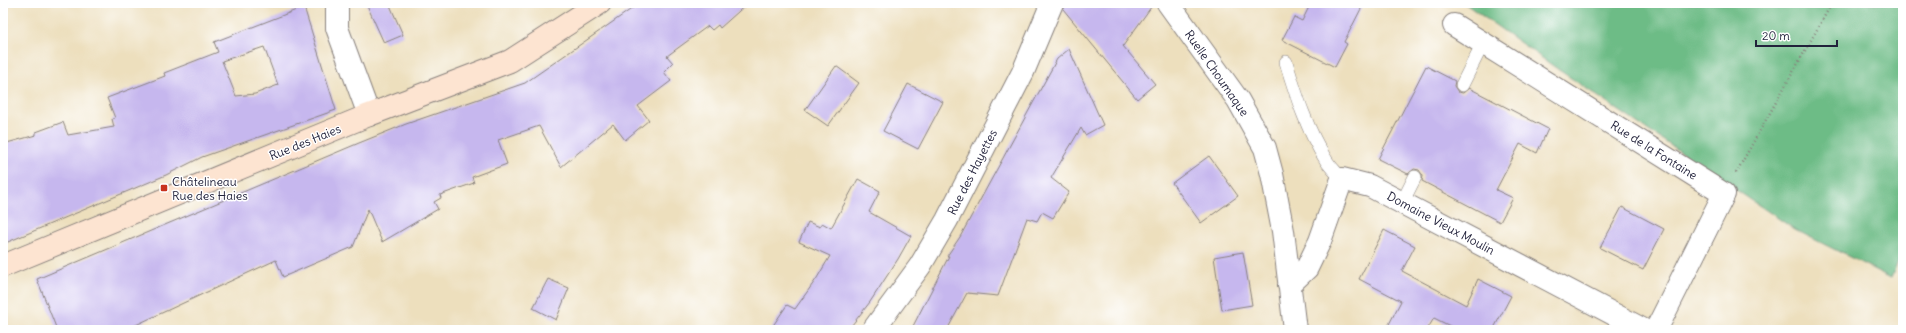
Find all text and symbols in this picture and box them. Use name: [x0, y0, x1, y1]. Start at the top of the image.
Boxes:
scale bar: [1756, 22, 1837, 48]
street label: Ruelle Choumaque: [1182, 27, 1252, 119]
text: 20 m: [1762, 28, 1790, 43]
street label: Rue de la Fontaine: [1608, 117, 1700, 183]
street label: Rue des Haies: [267, 121, 343, 163]
street label: Rue des Hayettes: [944, 127, 1000, 217]
place label: Châtelineau Rue des Haies: [172, 174, 248, 203]
marker: Châtelineau Rue des Haies: [159, 183, 169, 193]
street label: Domaine Vieux Moulin: [1385, 188, 1497, 258]

